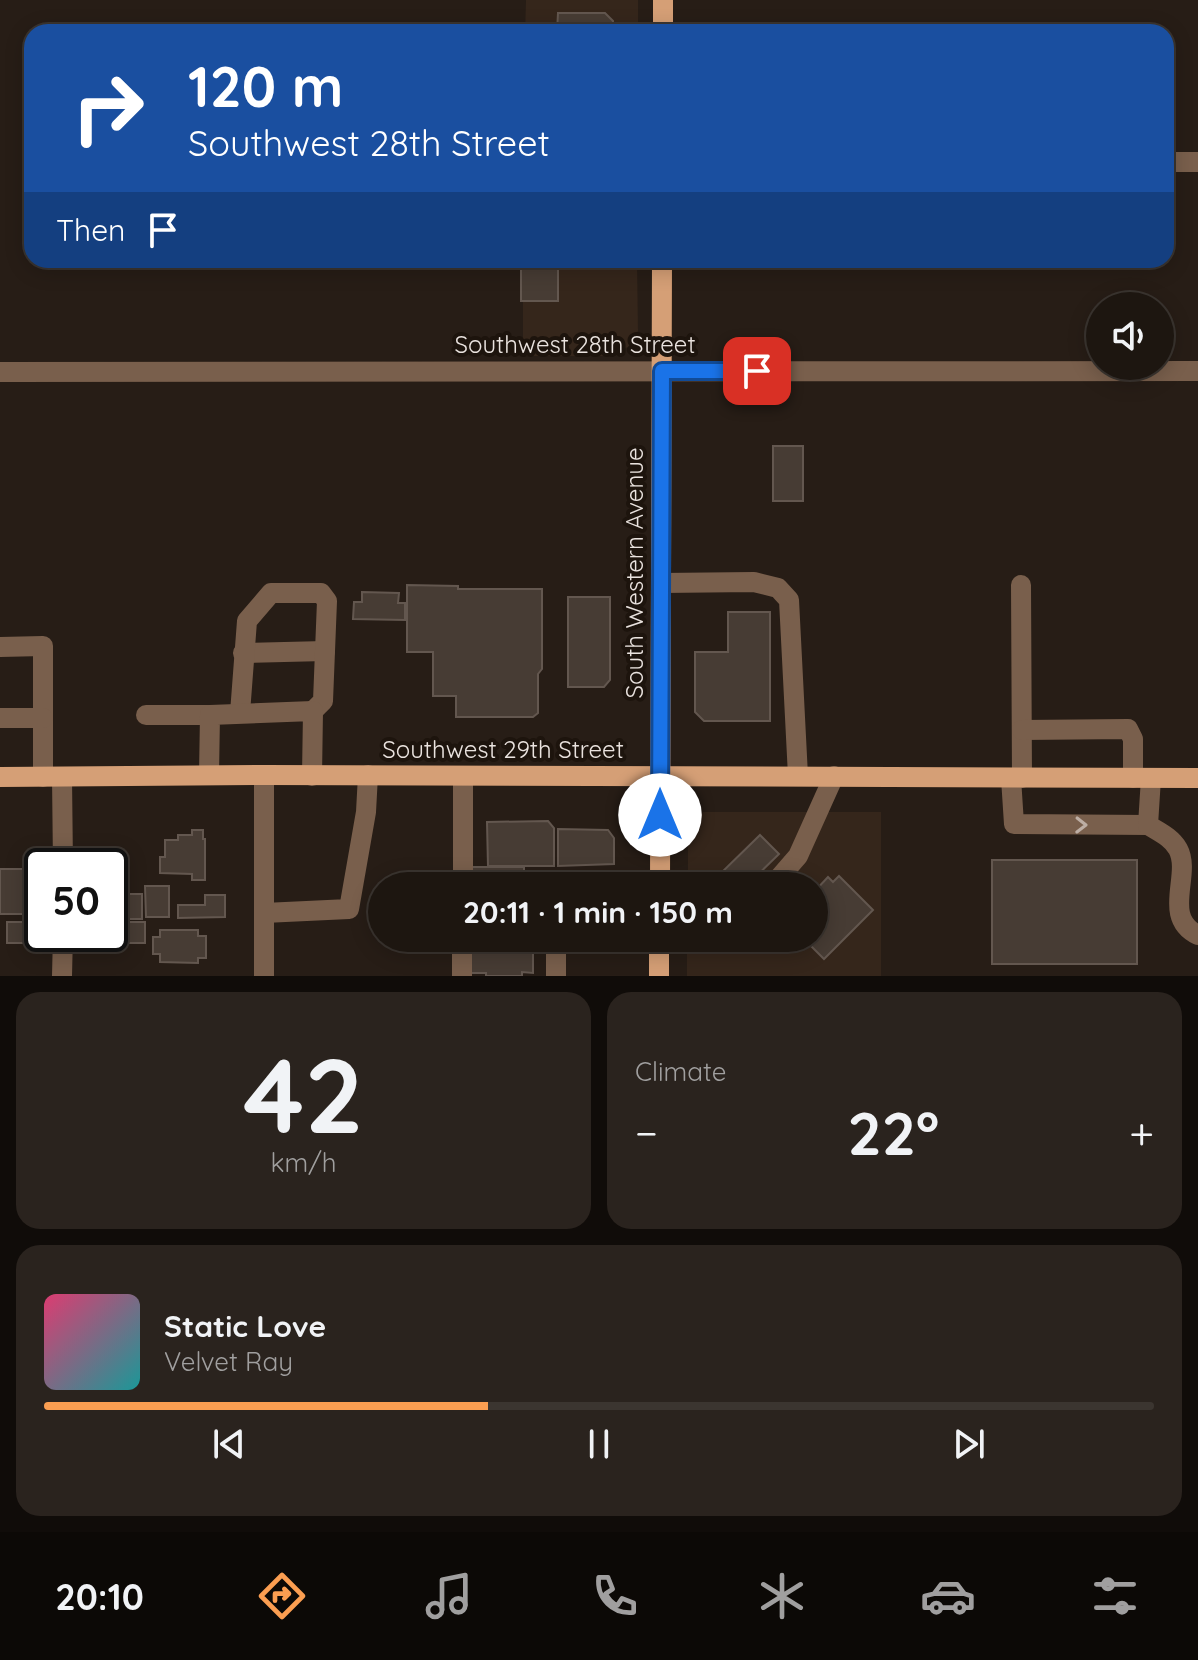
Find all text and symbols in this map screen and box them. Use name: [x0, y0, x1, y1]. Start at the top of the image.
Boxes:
text: 120 m: [188, 51, 343, 121]
icon: right: [56, 56, 160, 160]
text: Southwest 28th Street: [188, 120, 550, 165]
icon: arrive: [141, 208, 185, 252]
text: Then: [56, 211, 125, 249]
map controls: [1086, 292, 1174, 380]
button: sound: [1086, 292, 1174, 380]
street label: Southwest 28th Street: [454, 329, 696, 359]
pin: [723, 337, 791, 405]
icon: arrive: [735, 349, 779, 393]
street label: South Western Avenue: [619, 448, 649, 698]
street label: Southwest 29th Street: [382, 734, 624, 764]
position arrow: [618, 773, 702, 857]
one-way arrow: [1075, 816, 1088, 834]
speed limit sign: 50: [24, 848, 128, 952]
text: 20:11 · 1 min · 150 m: [463, 893, 733, 931]
text: 42: [243, 1029, 364, 1159]
text: Climate: [635, 1055, 726, 1088]
text: 22°: [848, 1095, 939, 1170]
text: −: [635, 1105, 658, 1160]
text: +: [1129, 1105, 1154, 1160]
text: km/h: [271, 1146, 336, 1179]
text: Static Love: [164, 1307, 326, 1345]
text: Velvet Ray: [164, 1345, 293, 1378]
icon: previous: [207, 1422, 251, 1466]
icon: pause: [577, 1422, 621, 1466]
icon: next: [947, 1422, 991, 1466]
icon: directions: [254, 1568, 310, 1624]
icon: music: [421, 1568, 477, 1624]
icon: phone: [587, 1568, 643, 1624]
icon: climate: [754, 1568, 810, 1624]
icon: car: [920, 1568, 976, 1624]
icon: filters: [1087, 1568, 1143, 1624]
text: 20:10: [55, 1574, 144, 1619]

